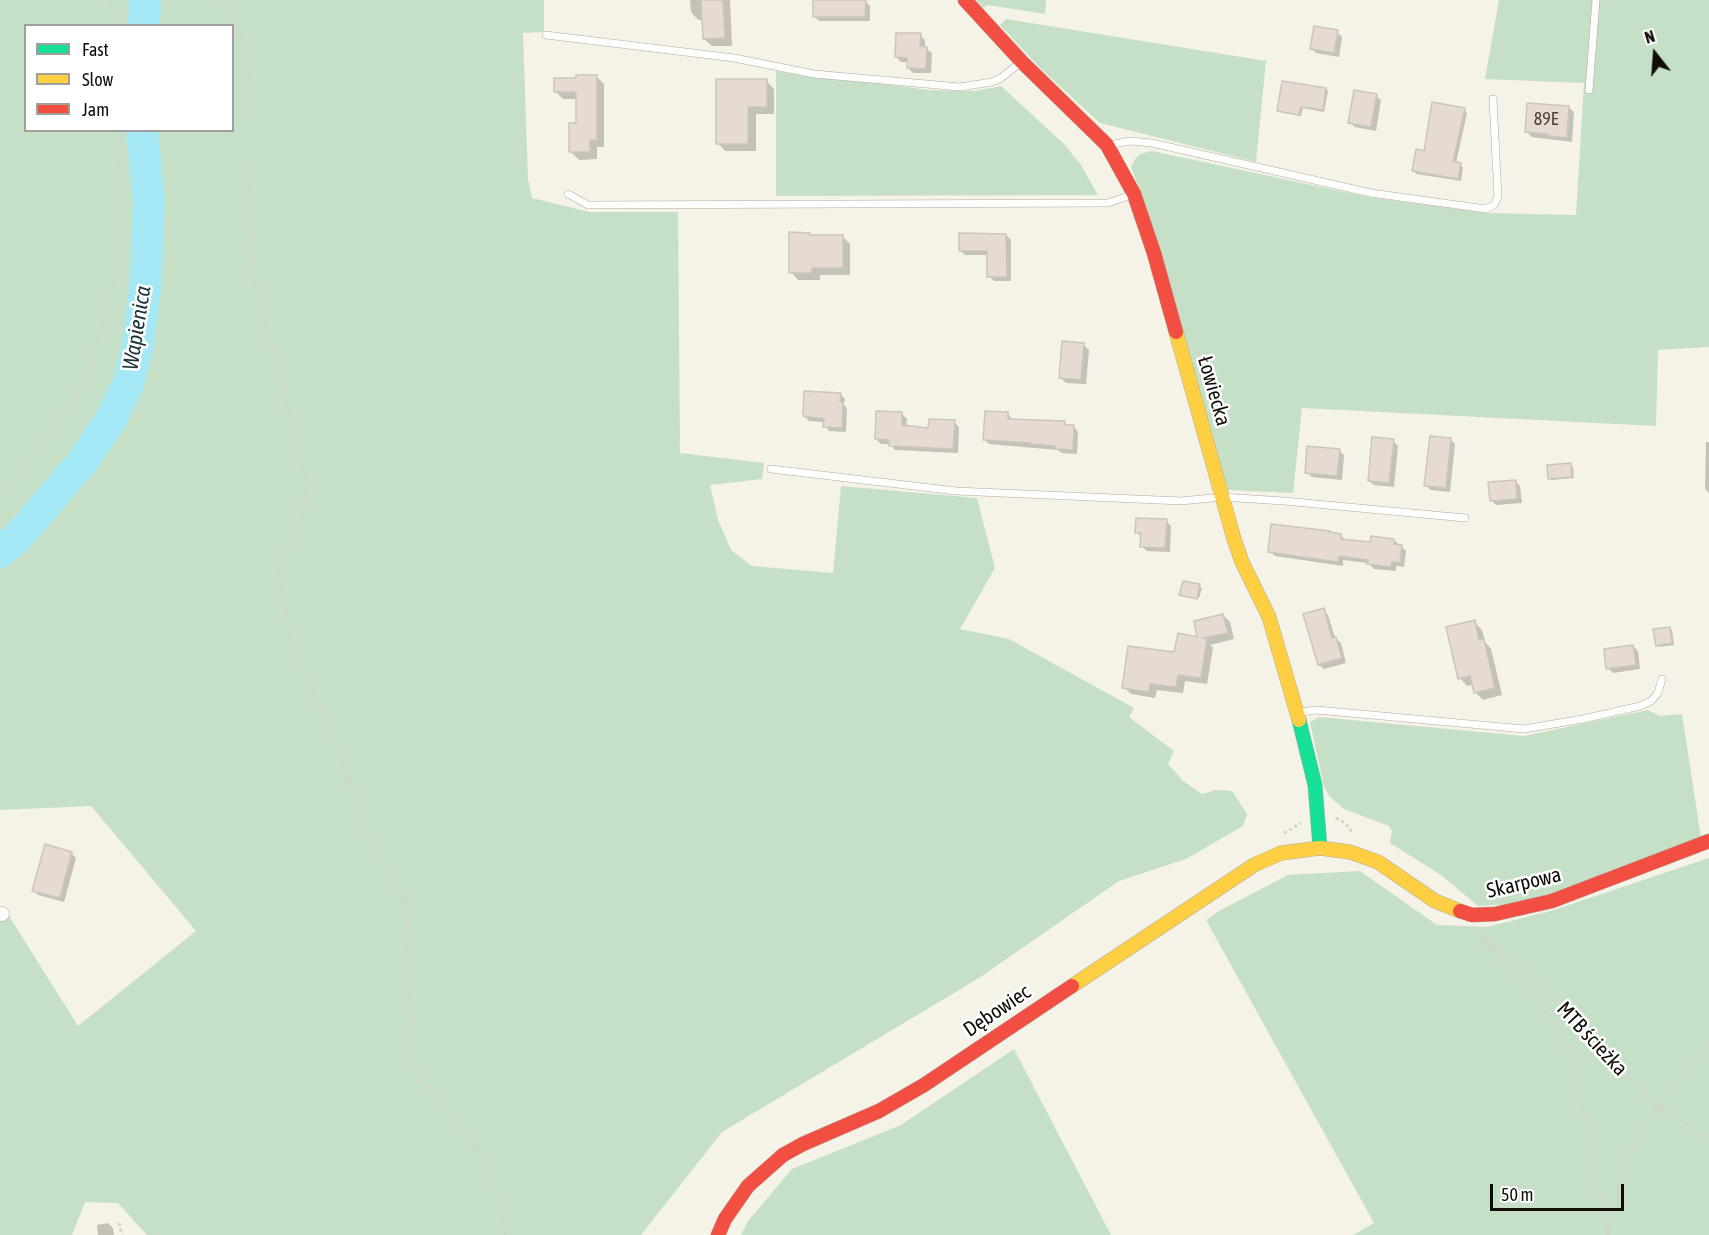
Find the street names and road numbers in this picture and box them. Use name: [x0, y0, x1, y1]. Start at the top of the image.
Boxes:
street label: Łowiecka: [1192, 353, 1236, 429]
street label: Skarpowa: [1484, 862, 1564, 904]
street label: Dębowiec: [959, 979, 1035, 1043]
street label: MTB ścieżka: [1551, 997, 1633, 1081]

